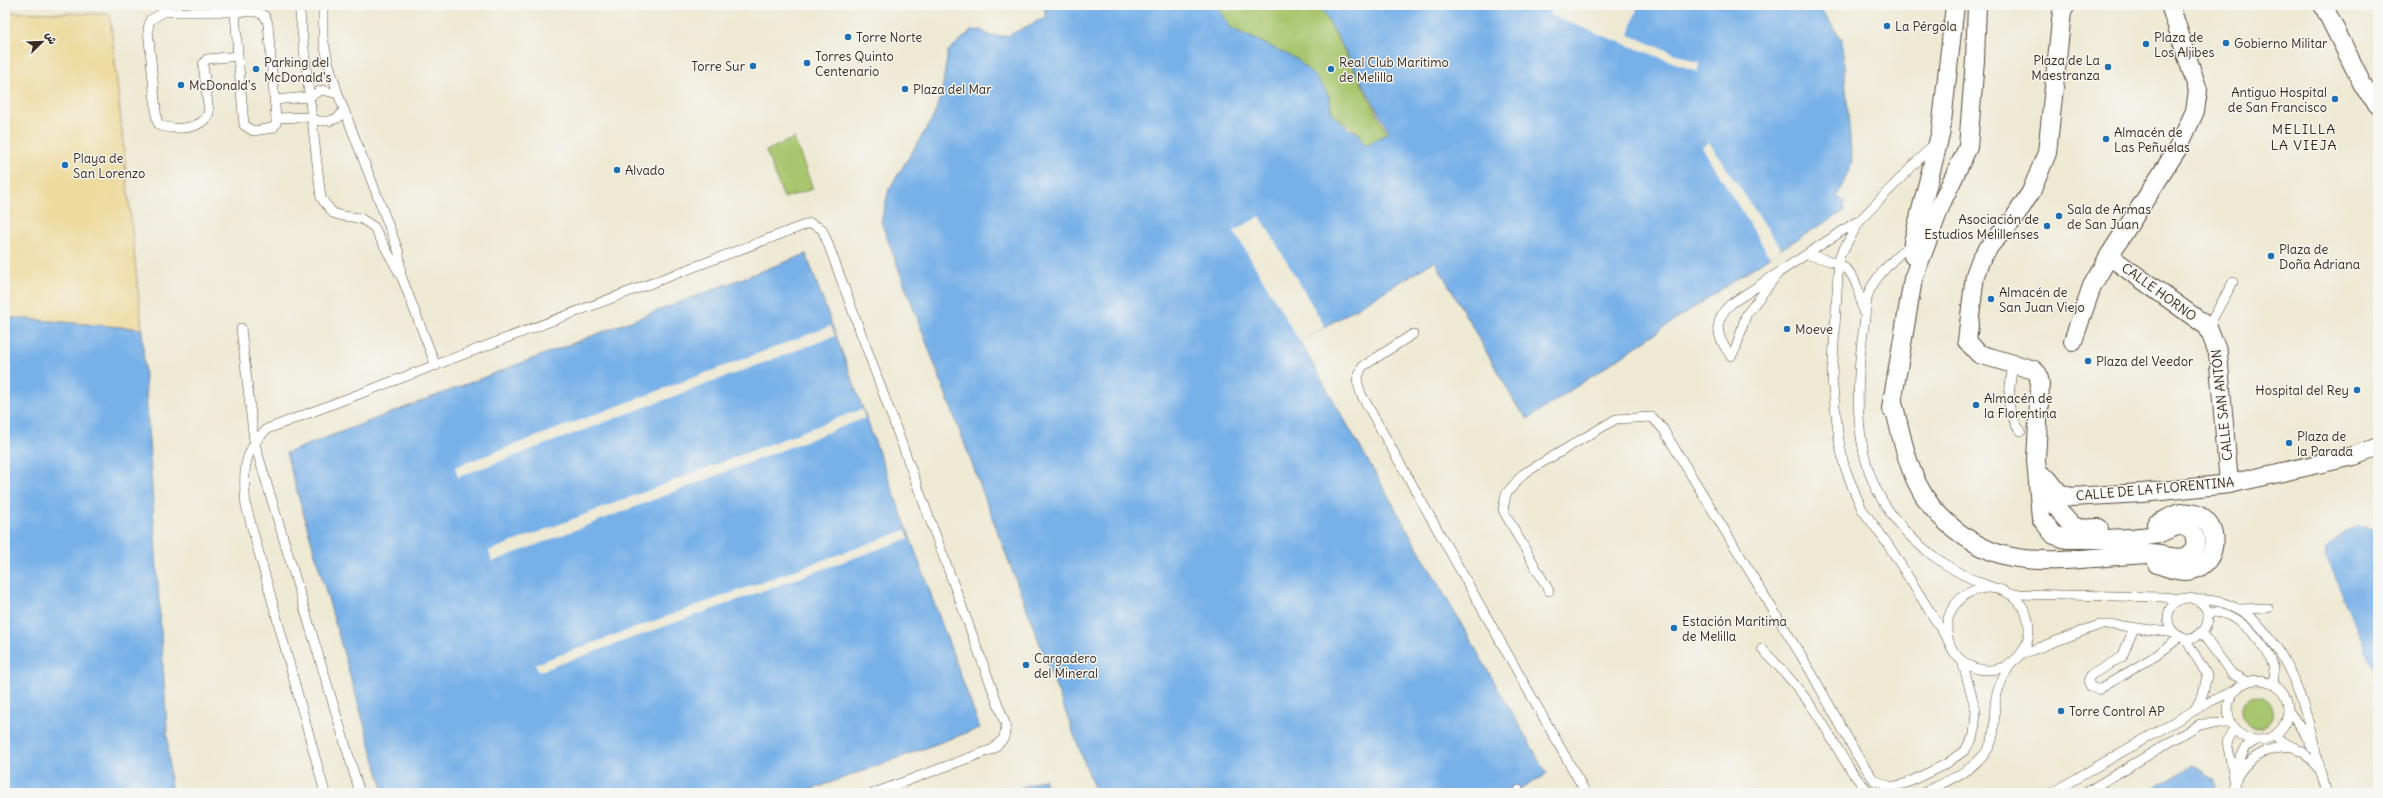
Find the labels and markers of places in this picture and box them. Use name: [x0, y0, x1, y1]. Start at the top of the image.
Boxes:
place label: La Pérgola: [1895, 18, 1957, 35]
marker: La Pérgola: [1882, 21, 1892, 31]
place label: Torre Norte: [856, 29, 922, 46]
place label: Plaza de Los Aljibes: [2154, 29, 2214, 61]
marker: Torre Norte: [843, 32, 853, 42]
place label: Gobierno Militar: [2234, 35, 2328, 52]
marker: Gobierno Militar: [2221, 38, 2231, 48]
marker: Plaza de Los Aljibes: [2141, 39, 2151, 49]
place label: Torres Quinto Centenario: [815, 48, 894, 80]
place label: Plaza de La Maestranza: [2031, 52, 2100, 84]
place label: Parking del McDonald's: [264, 54, 331, 86]
place label: Real Club Marítimo de Melilla: [1339, 54, 1449, 86]
place label: Torre Sur: [691, 58, 746, 75]
marker: Torres Quinto Centenario: [802, 58, 812, 68]
marker: Torre Sur: [748, 61, 758, 71]
marker: Plaza de La Maestranza: [2103, 62, 2113, 72]
marker: Parking del McDonald's: [251, 64, 261, 74]
marker: Real Club Marítimo de Melilla: [1326, 64, 1336, 74]
place label: McDonald's: [189, 77, 256, 94]
marker: McDonald's: [176, 80, 186, 90]
place label: Plaza del Mar: [913, 81, 992, 98]
marker: Plaza del Mar: [900, 84, 910, 94]
place label: Antiguo Hospital de San Francisco: [2228, 84, 2327, 116]
marker: Antiguo Hospital de San Francisco: [2330, 94, 2340, 104]
place label: Almacén de Las Peñuelas: [2114, 124, 2190, 156]
marker: Almacén de Las Peñuelas: [2101, 134, 2111, 144]
place label: Playa de San Lorenzo: [73, 150, 145, 182]
marker: Playa de San Lorenzo: [60, 160, 70, 170]
place label: Alvado: [625, 162, 665, 179]
marker: Alvado: [612, 165, 622, 175]
place label: Sala de Armas de San Juan: [2067, 201, 2151, 233]
place label: Asociación de Estudios Melillenses: [1924, 211, 2039, 243]
marker: Sala de Armas de San Juan: [2054, 211, 2064, 221]
marker: Asociación de Estudios Melillenses: [2042, 221, 2052, 231]
place label: Plaza de Doña Adriana: [2279, 241, 2360, 273]
marker: Plaza de Doña Adriana: [2266, 251, 2276, 261]
place label: Almacén de San Juan Viejo: [1999, 284, 2085, 316]
marker: Almacén de San Juan Viejo: [1986, 294, 1996, 304]
place label: Moeve: [1795, 321, 1833, 338]
marker: Moeve: [1782, 324, 1792, 334]
place label: Plaza del Veedor: [2096, 353, 2194, 370]
marker: Plaza del Veedor: [2083, 356, 2093, 366]
place label: Hospital del Rey: [2255, 382, 2349, 399]
marker: Hospital del Rey: [2352, 385, 2362, 395]
place label: Almacén de la Florentina: [1984, 390, 2057, 422]
marker: Almacén de la Florentina: [1971, 400, 1981, 410]
place label: Plaza de la Parada: [2297, 428, 2353, 460]
marker: Plaza de la Parada: [2284, 438, 2294, 448]
place label: Estación Marítima de Melilla: [1682, 613, 1787, 645]
marker: Estación Marítima de Melilla: [1669, 623, 1679, 633]
place label: Cargadero del Mineral: [1034, 650, 1098, 682]
marker: Cargadero del Mineral: [1021, 660, 1031, 670]
place label: Torre Control AP: [2069, 703, 2165, 720]
marker: Torre Control AP: [2056, 706, 2066, 716]

